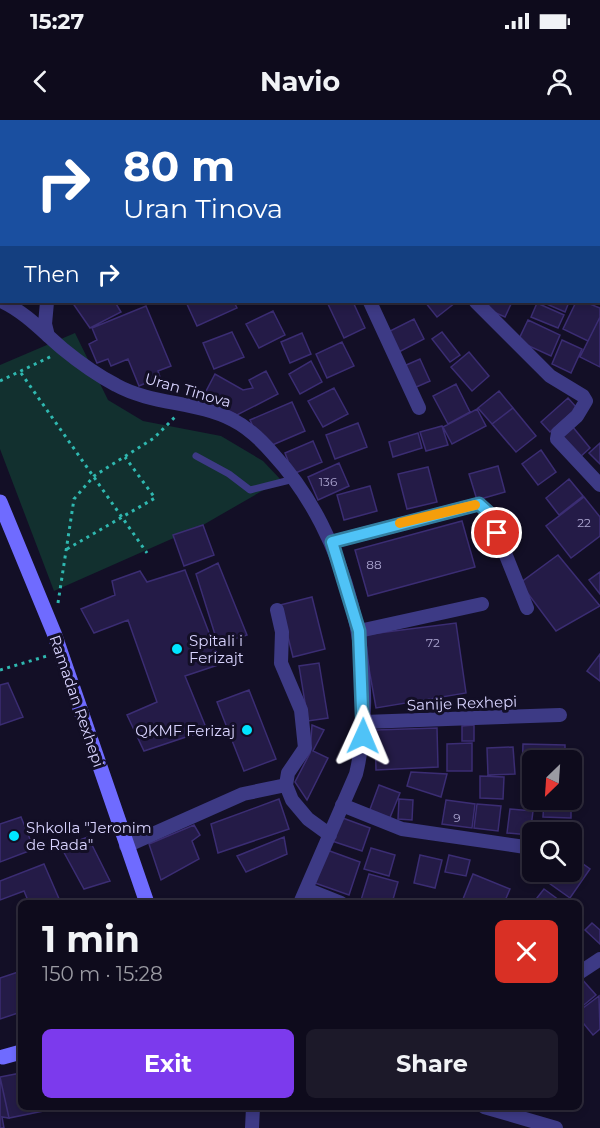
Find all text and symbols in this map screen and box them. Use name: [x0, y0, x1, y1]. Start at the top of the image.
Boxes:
text: 15:27: [30, 8, 84, 35]
icon: back: [24, 65, 57, 98]
text: Navio: [260, 65, 340, 98]
icon: person: [543, 65, 576, 98]
text: 80 m: [123, 140, 235, 192]
icon: right: [24, 144, 102, 222]
text: Uran Tinova: [123, 192, 283, 225]
icon: right: [92, 258, 125, 291]
text: Then: [24, 261, 80, 288]
street label: Uran Tinova: [143, 369, 233, 411]
house number: 136: [319, 474, 337, 489]
pin: [471, 507, 522, 558]
house number: 22: [577, 515, 591, 530]
icon: arrive: [480, 516, 513, 549]
house number: 88: [366, 557, 382, 572]
place label: Spitali i Ferizajt: [189, 631, 244, 667]
street label: Ramadan Rexhepi: [45, 632, 109, 770]
house number: 72: [426, 635, 440, 650]
marker: Spitali i Ferizajt: [170, 642, 184, 656]
street label: Sanije Rexhepi: [406, 692, 518, 714]
position arrow: [331, 704, 395, 768]
place label: QKMF Ferizaj: [135, 721, 235, 740]
marker: QKMF Ferizaj: [240, 723, 254, 737]
north arrow: [522, 750, 582, 810]
map controls: [522, 750, 582, 882]
house number: 9: [453, 810, 461, 825]
place label: Shkolla "Jeronim de Rada": [26, 818, 152, 854]
button: search: [522, 822, 582, 882]
marker: Shkolla "Jeronim de Rada": [7, 829, 21, 843]
text: 1 min: [42, 917, 140, 961]
button: close: [495, 920, 558, 983]
text: 150 m · 15:28: [42, 962, 163, 986]
button: Exit: [42, 1029, 294, 1098]
button: Share: [306, 1029, 558, 1098]

